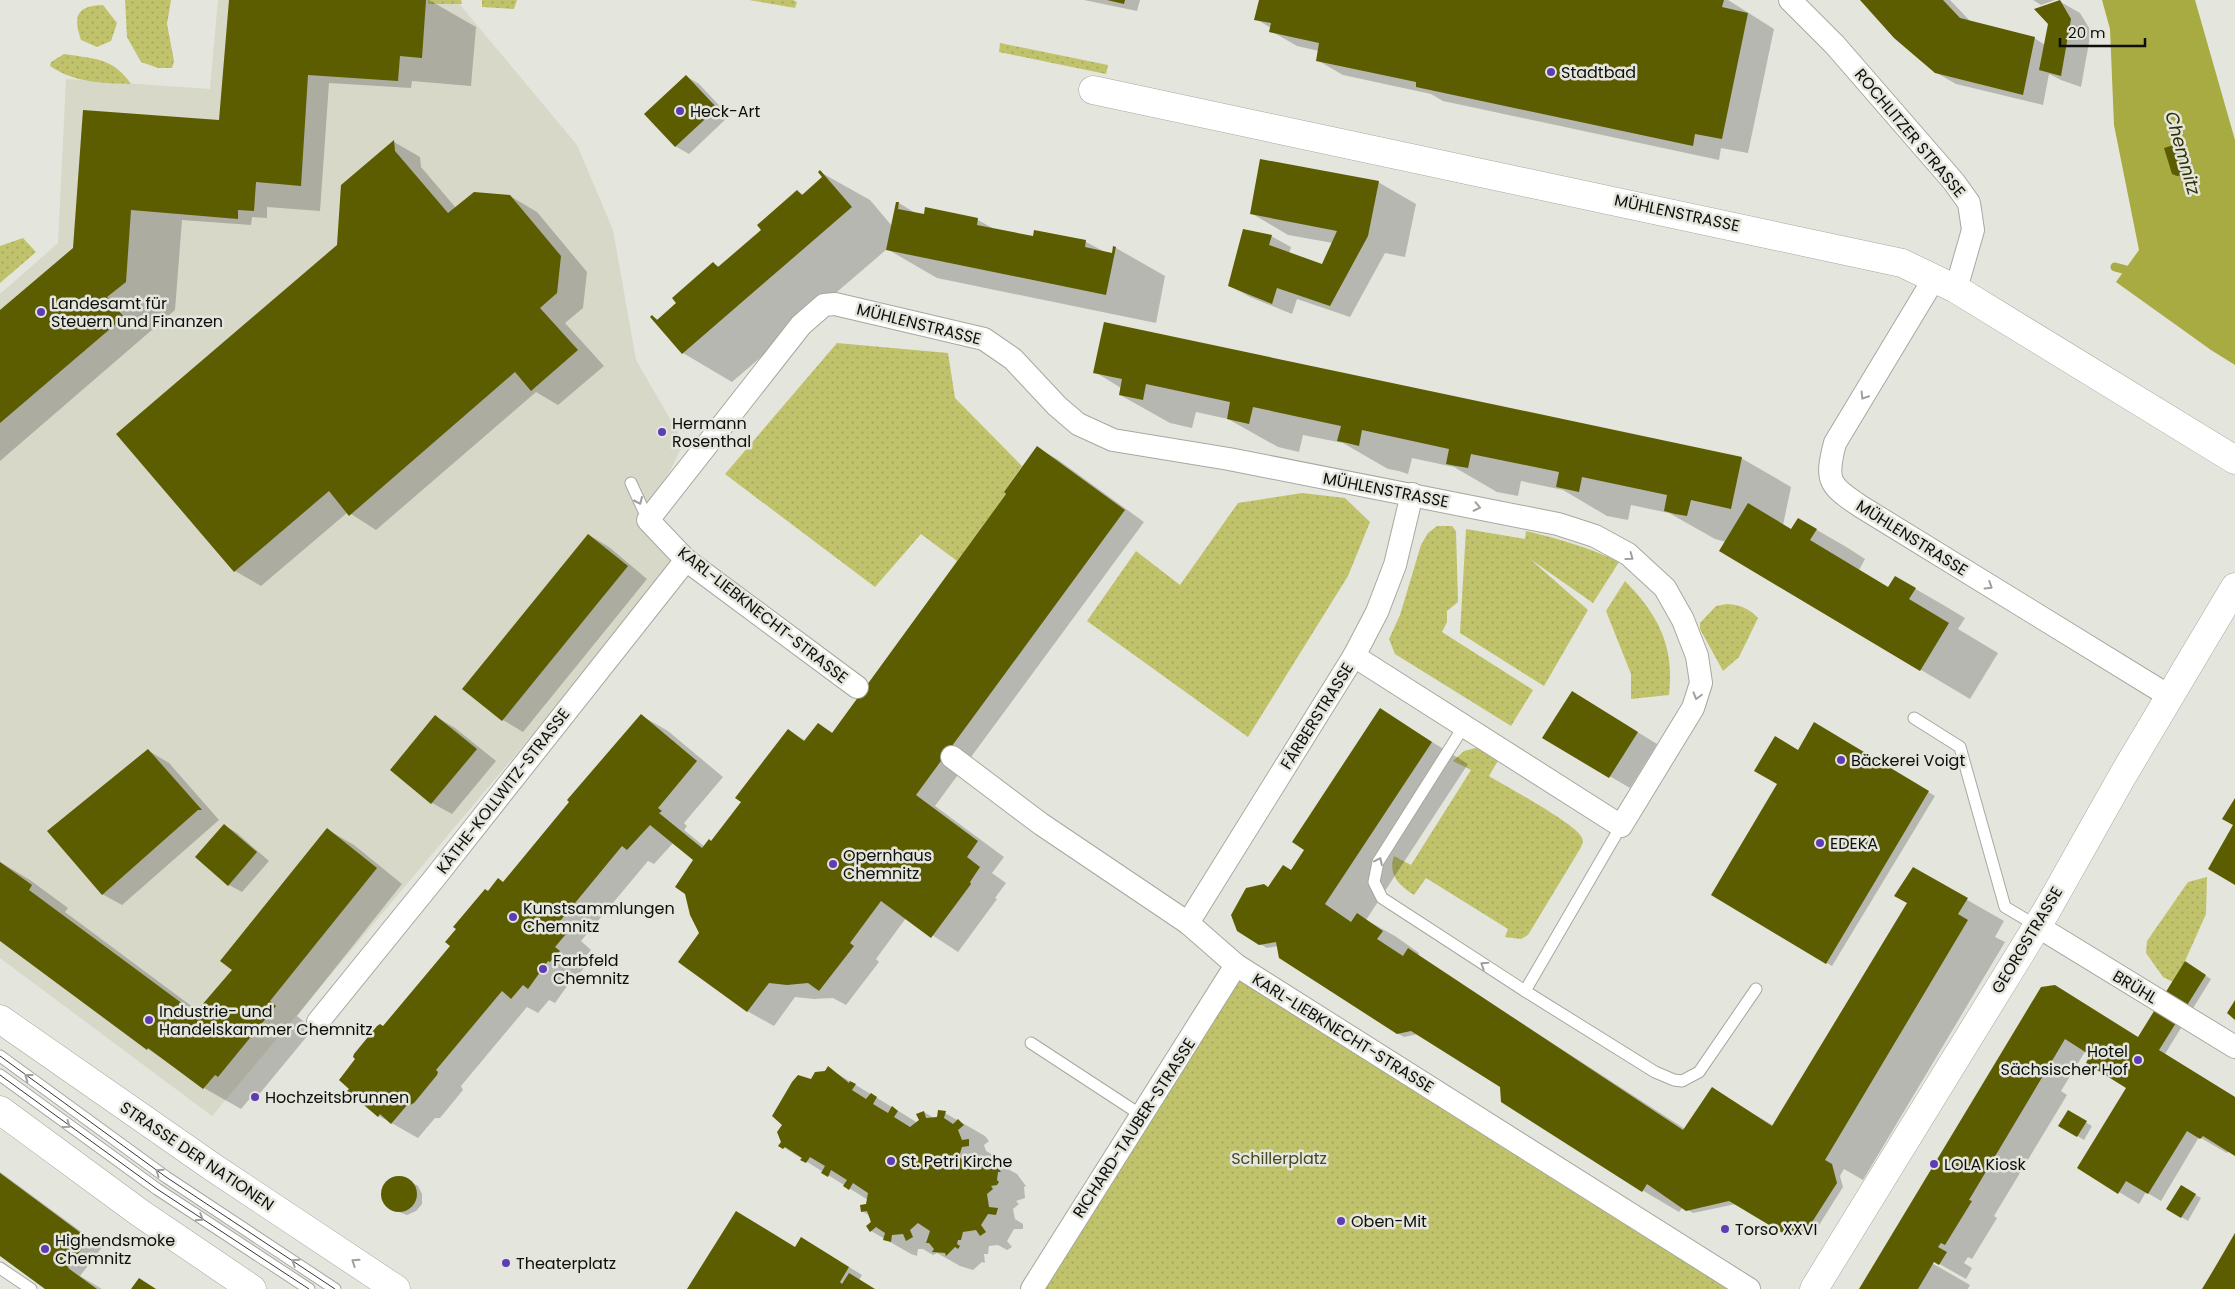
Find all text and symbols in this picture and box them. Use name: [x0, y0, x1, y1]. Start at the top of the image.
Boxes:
scale bar: [2060, 15, 2145, 47]
text: 20 m: [2068, 22, 2106, 43]
place label: Stadtbad: [1561, 61, 1636, 84]
street label: ROCHLITZER STRASSE: [1849, 64, 1971, 202]
marker: Stadtbad: [1545, 66, 1557, 78]
place label: Heck-Art: [690, 100, 761, 123]
marker: Heck-Art: [674, 105, 686, 117]
water label: Chemnitz: [2159, 108, 2207, 198]
street label: MÜHLENSTRASSE: [1612, 188, 1742, 238]
place label: Landesamt für Steuern und Finanzen: [51, 292, 223, 333]
street label: MÜHLENSTRASSE: [854, 297, 984, 351]
marker: Landesamt für Steuern und Finanzen: [35, 306, 47, 318]
one-way arrow: [1860, 390, 1870, 399]
place label: Hermann Rosenthal: [672, 412, 751, 453]
marker: Hermann Rosenthal: [656, 426, 668, 438]
street label: MÜHLENSTRASSE: [1321, 467, 1451, 513]
street label: MÜHLENSTRASSE: [1852, 494, 1972, 582]
one-way arrow: [633, 496, 644, 505]
one-way arrow: [1473, 502, 1482, 512]
street label: KARL-LIEBKNECHT-STRASSE: [673, 541, 853, 689]
one-way arrow: [1625, 551, 1634, 560]
one-way arrow: [1984, 579, 1993, 589]
street label: FÄRBERSTRASSE: [1275, 658, 1359, 774]
one-way arrow: [1692, 691, 1703, 700]
street label: KÄTHE-KOLLWITZ-STRASSE: [431, 703, 575, 879]
place label: Bäckerei Voigt: [1851, 749, 1965, 772]
marker: Bäckerei Voigt: [1835, 754, 1847, 766]
place label: EDEKA: [1830, 832, 1878, 855]
marker: EDEKA: [1814, 837, 1826, 849]
place label: Opernhaus Chemnitz: [843, 844, 932, 885]
one-way arrow: [1373, 857, 1383, 866]
marker: Opernhaus Chemnitz: [827, 858, 839, 870]
street label: GEORGSTRASSE: [1986, 882, 2068, 998]
place label: Kunstsammlungen Chemnitz: [523, 897, 675, 938]
marker: Kunstsammlungen Chemnitz: [507, 911, 519, 923]
place label: Farbfeld Chemnitz: [553, 949, 629, 990]
one-way arrow: [1480, 962, 1489, 971]
marker: Farbfeld Chemnitz: [537, 963, 549, 975]
street label: BRÜHL: [2108, 965, 2162, 1009]
street label: KARL-LIEBKNECHT-STRASSE: [1248, 968, 1438, 1098]
place label: Industrie- und Handelskammer Chemnitz: [159, 1000, 373, 1041]
marker: Industrie- und Handelskammer Chemnitz: [143, 1014, 155, 1026]
street label: RICHARD-TAUBER-STRASSE: [1067, 1034, 1201, 1222]
place label: Hotel Sächsischer Hof: [2001, 1040, 2128, 1081]
marker: Hotel Sächsischer Hof: [2132, 1054, 2144, 1066]
one-way arrow: [25, 1075, 34, 1083]
place label: Hochzeitsbrunnen: [265, 1086, 409, 1109]
marker: Hochzeitsbrunnen: [249, 1091, 261, 1103]
street label: STRASSE DER NATIONEN: [115, 1096, 279, 1216]
one-way arrow: [61, 1119, 71, 1128]
park label: Schillerplatz: [1231, 1147, 1327, 1170]
place label: St. Petri Kirche: [901, 1150, 1012, 1173]
place label: LOLA Kiosk: [1944, 1153, 2027, 1176]
marker: St. Petri Kirche: [885, 1155, 897, 1167]
marker: LOLA Kiosk: [1928, 1158, 1940, 1170]
one-way arrow: [156, 1169, 165, 1178]
place label: Oben-Mit: [1351, 1210, 1427, 1233]
one-way arrow: [195, 1212, 204, 1221]
marker: Oben-Mit: [1335, 1215, 1347, 1227]
place label: Torso XXVI: [1735, 1218, 1817, 1241]
marker: Torso XXVI: [1719, 1223, 1731, 1235]
place label: Highendsmoke Chemnitz: [55, 1229, 175, 1270]
marker: Highendsmoke Chemnitz: [39, 1243, 51, 1255]
place label: Theaterplatz: [516, 1252, 616, 1275]
marker: Theaterplatz: [500, 1257, 512, 1269]
one-way arrow: [291, 1259, 300, 1268]
one-way arrow: [351, 1259, 361, 1268]

